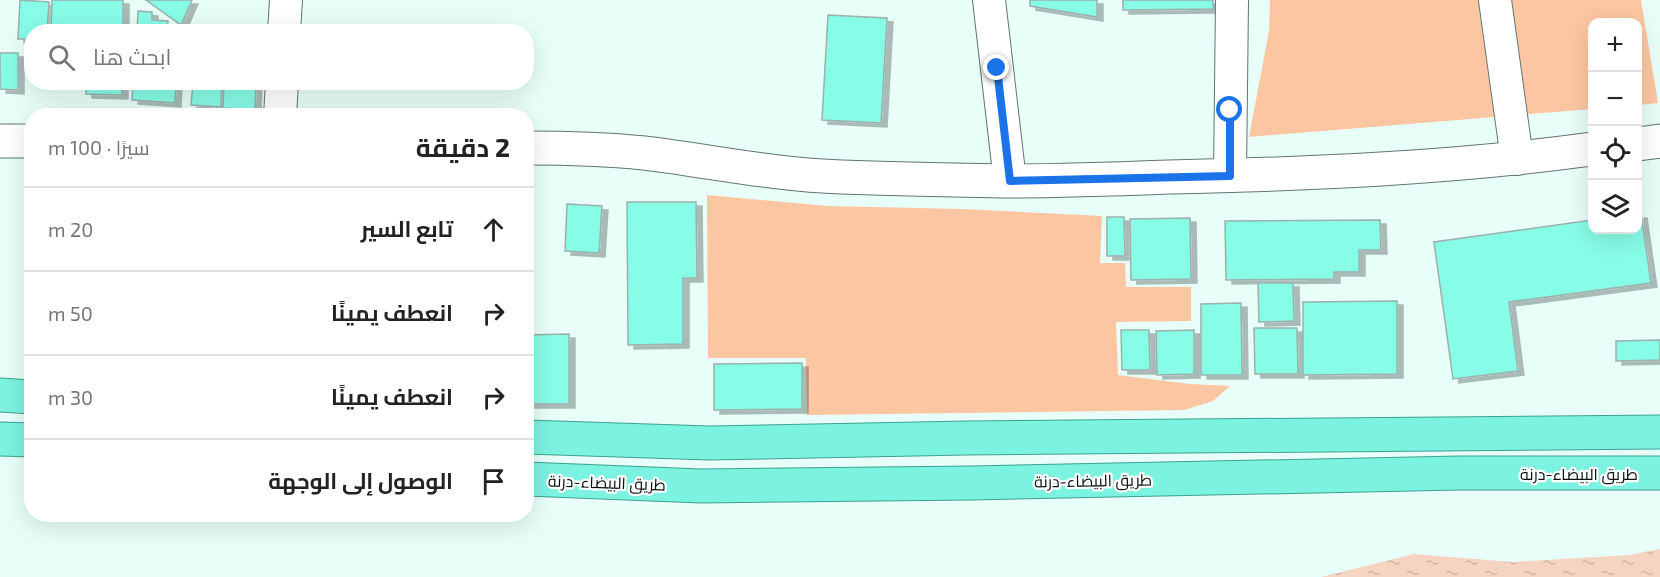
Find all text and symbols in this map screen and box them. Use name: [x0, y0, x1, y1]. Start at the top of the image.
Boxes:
map controls: [1588, 18, 1642, 234]
button: +: [1588, 18, 1642, 72]
search box: [24, 24, 534, 90]
icon: search: [45, 41, 78, 74]
text: ابحث هنا: [93, 43, 171, 69]
route end: [983, 54, 1009, 80]
button: −: [1588, 72, 1642, 126]
route start: [1216, 96, 1242, 122]
button: locate: [1588, 126, 1642, 180]
text: 2 دقيقة: [416, 131, 510, 162]
text: سيرًا · 100 m: [48, 135, 150, 159]
button: layers: [1588, 180, 1642, 234]
icon: ahead: [477, 213, 510, 246]
text: تابع السير: [361, 215, 453, 241]
text: 20 m: [48, 217, 93, 241]
icon: right: [477, 297, 510, 330]
text: انعطف يمينًا: [331, 299, 453, 325]
text: 50 m: [48, 301, 93, 325]
icon: right: [477, 381, 510, 414]
text: انعطف يمينًا: [331, 383, 453, 409]
text: 30 m: [48, 385, 93, 409]
street label: طريق البيضاء-درنة: [1520, 464, 1638, 485]
icon: arrive: [477, 465, 510, 498]
text: الوصول إلى الوجهة: [268, 467, 453, 493]
street label: طريق البيضاء-درنة: [1034, 469, 1152, 493]
street label: طريق البيضاء-درنة: [548, 470, 666, 496]

